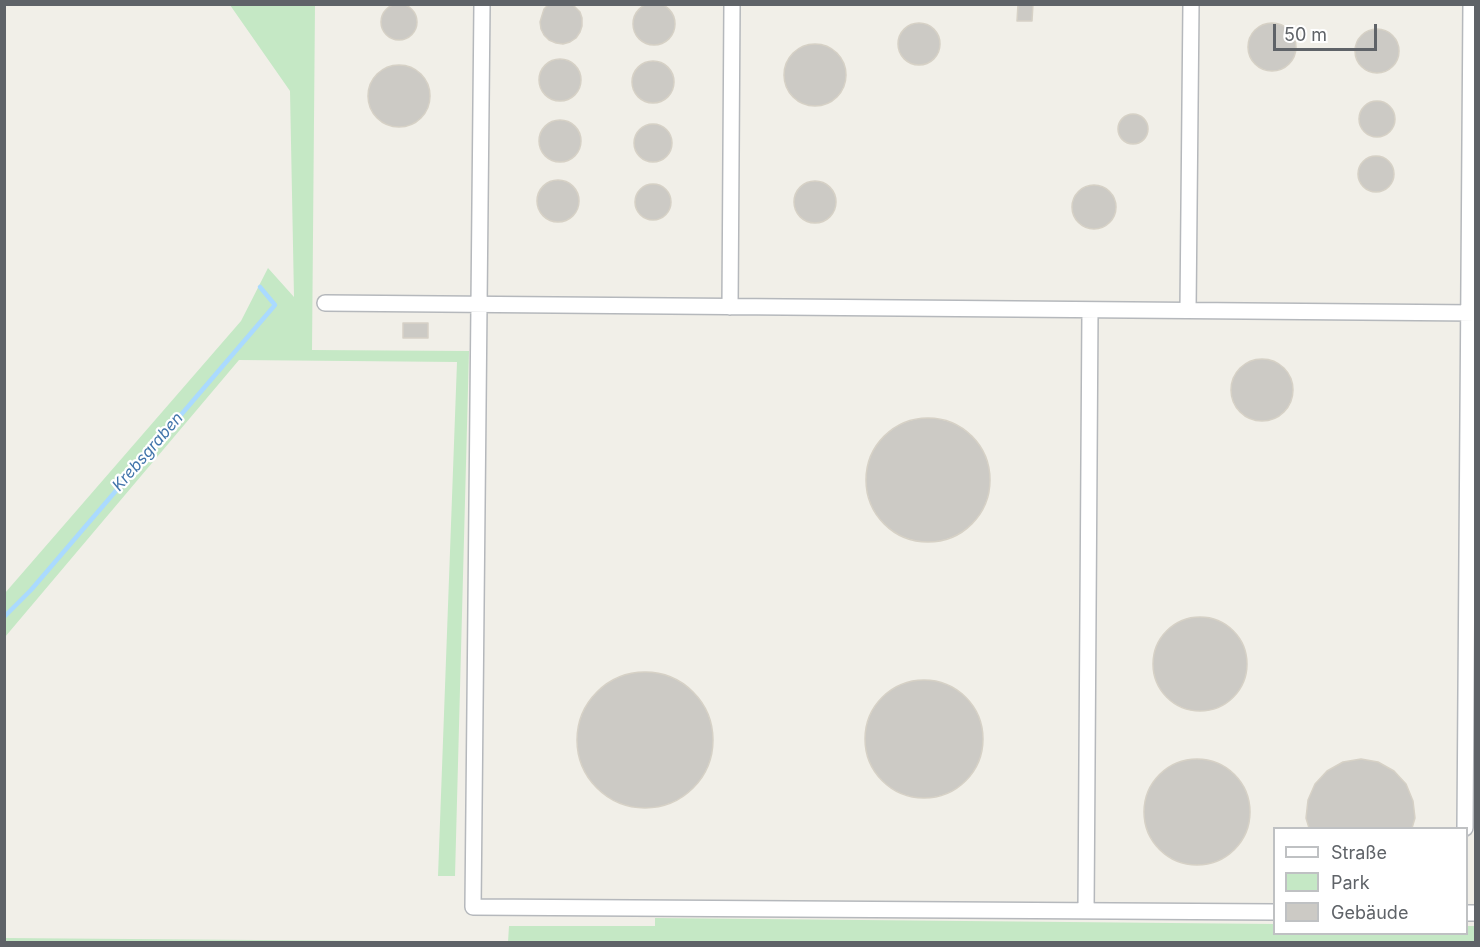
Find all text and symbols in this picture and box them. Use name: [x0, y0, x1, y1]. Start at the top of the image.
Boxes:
scale bar: [1276, 12, 1380, 50]
text: 50 m: [1284, 24, 1327, 45]
water label: Krebsgraben: [109, 409, 187, 495]
legend: [1273, 827, 1468, 935]
text: Straße: [1331, 842, 1387, 863]
text: Park: [1331, 872, 1370, 893]
text: Gebäude: [1331, 902, 1408, 923]

